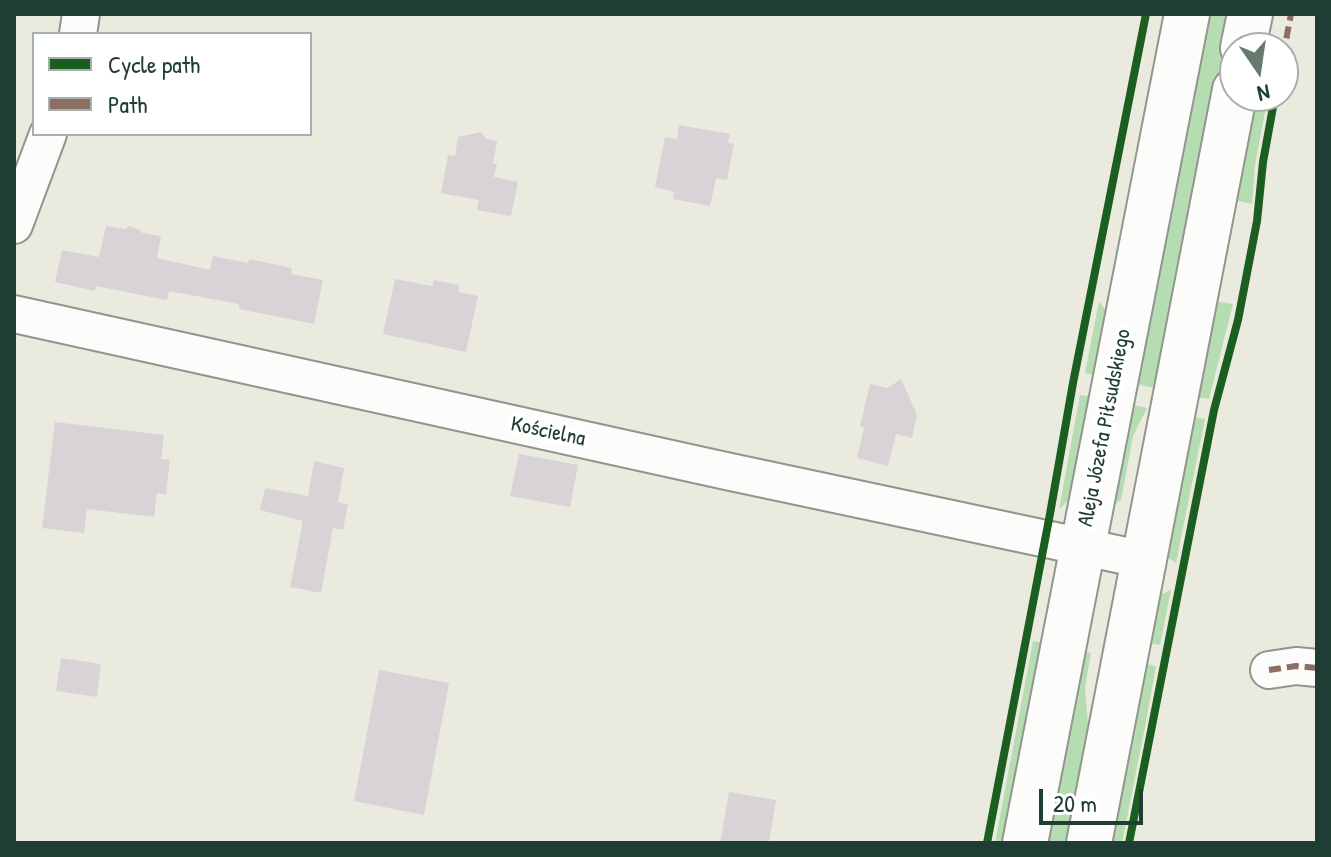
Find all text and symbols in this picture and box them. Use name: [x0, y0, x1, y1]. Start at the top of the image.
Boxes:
legend: [32, 32, 312, 136]
north arrow: [1219, 32, 1299, 112]
text: Cycle path: [108, 48, 200, 80]
text: N: [1255, 78, 1273, 109]
text: Path: [108, 88, 147, 120]
street label: Aleja Józefa Piłsudskiego: [1073, 327, 1137, 529]
street label: Kościelna: [508, 411, 588, 453]
scale bar: [1043, 773, 1147, 823]
text: 20 m: [1053, 787, 1097, 819]

